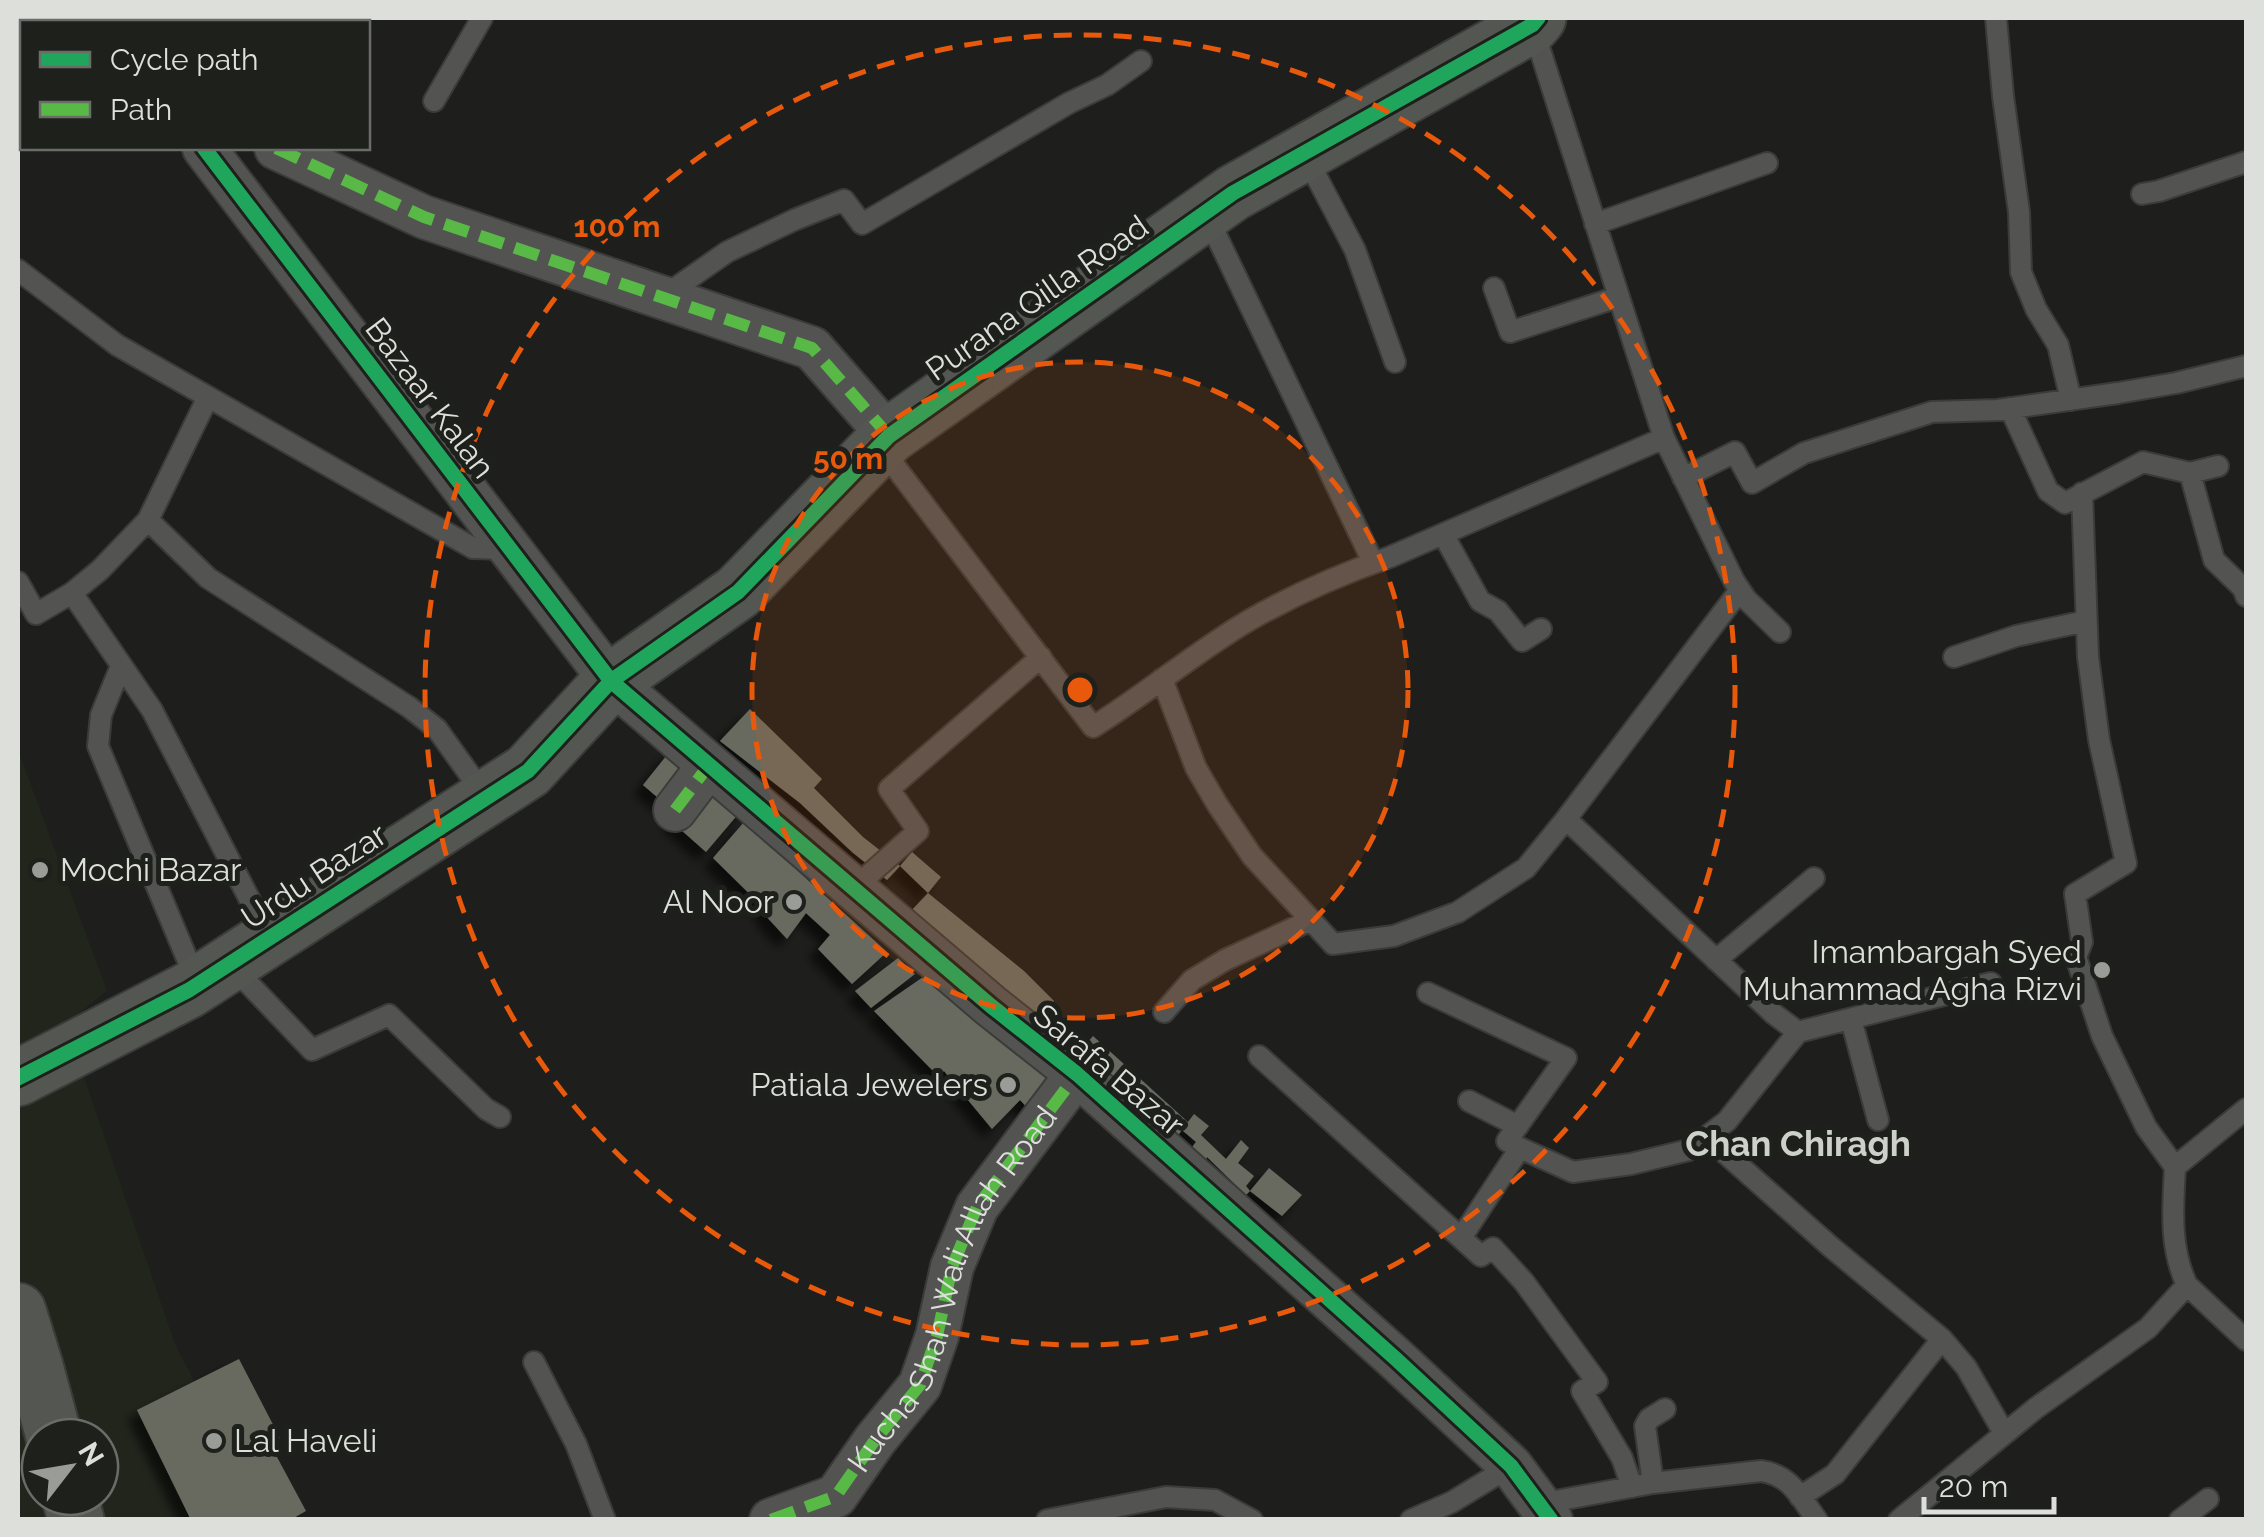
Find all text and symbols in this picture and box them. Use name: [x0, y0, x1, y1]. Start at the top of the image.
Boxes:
legend: [20, 20, 370, 150]
text: Cycle path: [110, 42, 258, 77]
text: Path: [110, 92, 172, 127]
street label: Purana Qilla Road: [919, 207, 1155, 388]
text: 100 m: [574, 209, 660, 244]
street label: Bazaar Kalan: [358, 310, 503, 485]
text: 50 m: [813, 441, 883, 476]
centre of rings: [1062, 672, 1098, 708]
street label: Urdu Bazar: [234, 815, 393, 936]
place label: Mochi Bazar: [60, 851, 241, 888]
marker: Mochi Bazar: [29, 859, 51, 881]
place label: Al Noor: [663, 883, 774, 920]
marker: Al Noor: [783, 891, 805, 913]
place label: Imambargah Syed Muhammad Agha Rizvi: [1743, 933, 2082, 1007]
marker: Imambargah Syed Muhammad Agha Rizvi: [2091, 959, 2113, 981]
street label: Sarafa Bazar: [1027, 996, 1192, 1143]
place label: Patiala Jewelers: [751, 1066, 988, 1103]
marker: Patiala Jewelers: [997, 1074, 1019, 1096]
street label: Kucha Shah Wali Allah Road: [840, 1099, 1064, 1479]
district label: Chan Chiragh: [1685, 1123, 1911, 1164]
north arrow: [20, 1417, 120, 1517]
place label: Lal Haveli: [234, 1422, 377, 1459]
marker: Lal Haveli: [203, 1430, 225, 1452]
text: N: [71, 1437, 111, 1472]
scale bar: [1924, 1452, 2054, 1514]
text: 20 m: [1939, 1469, 2008, 1504]

